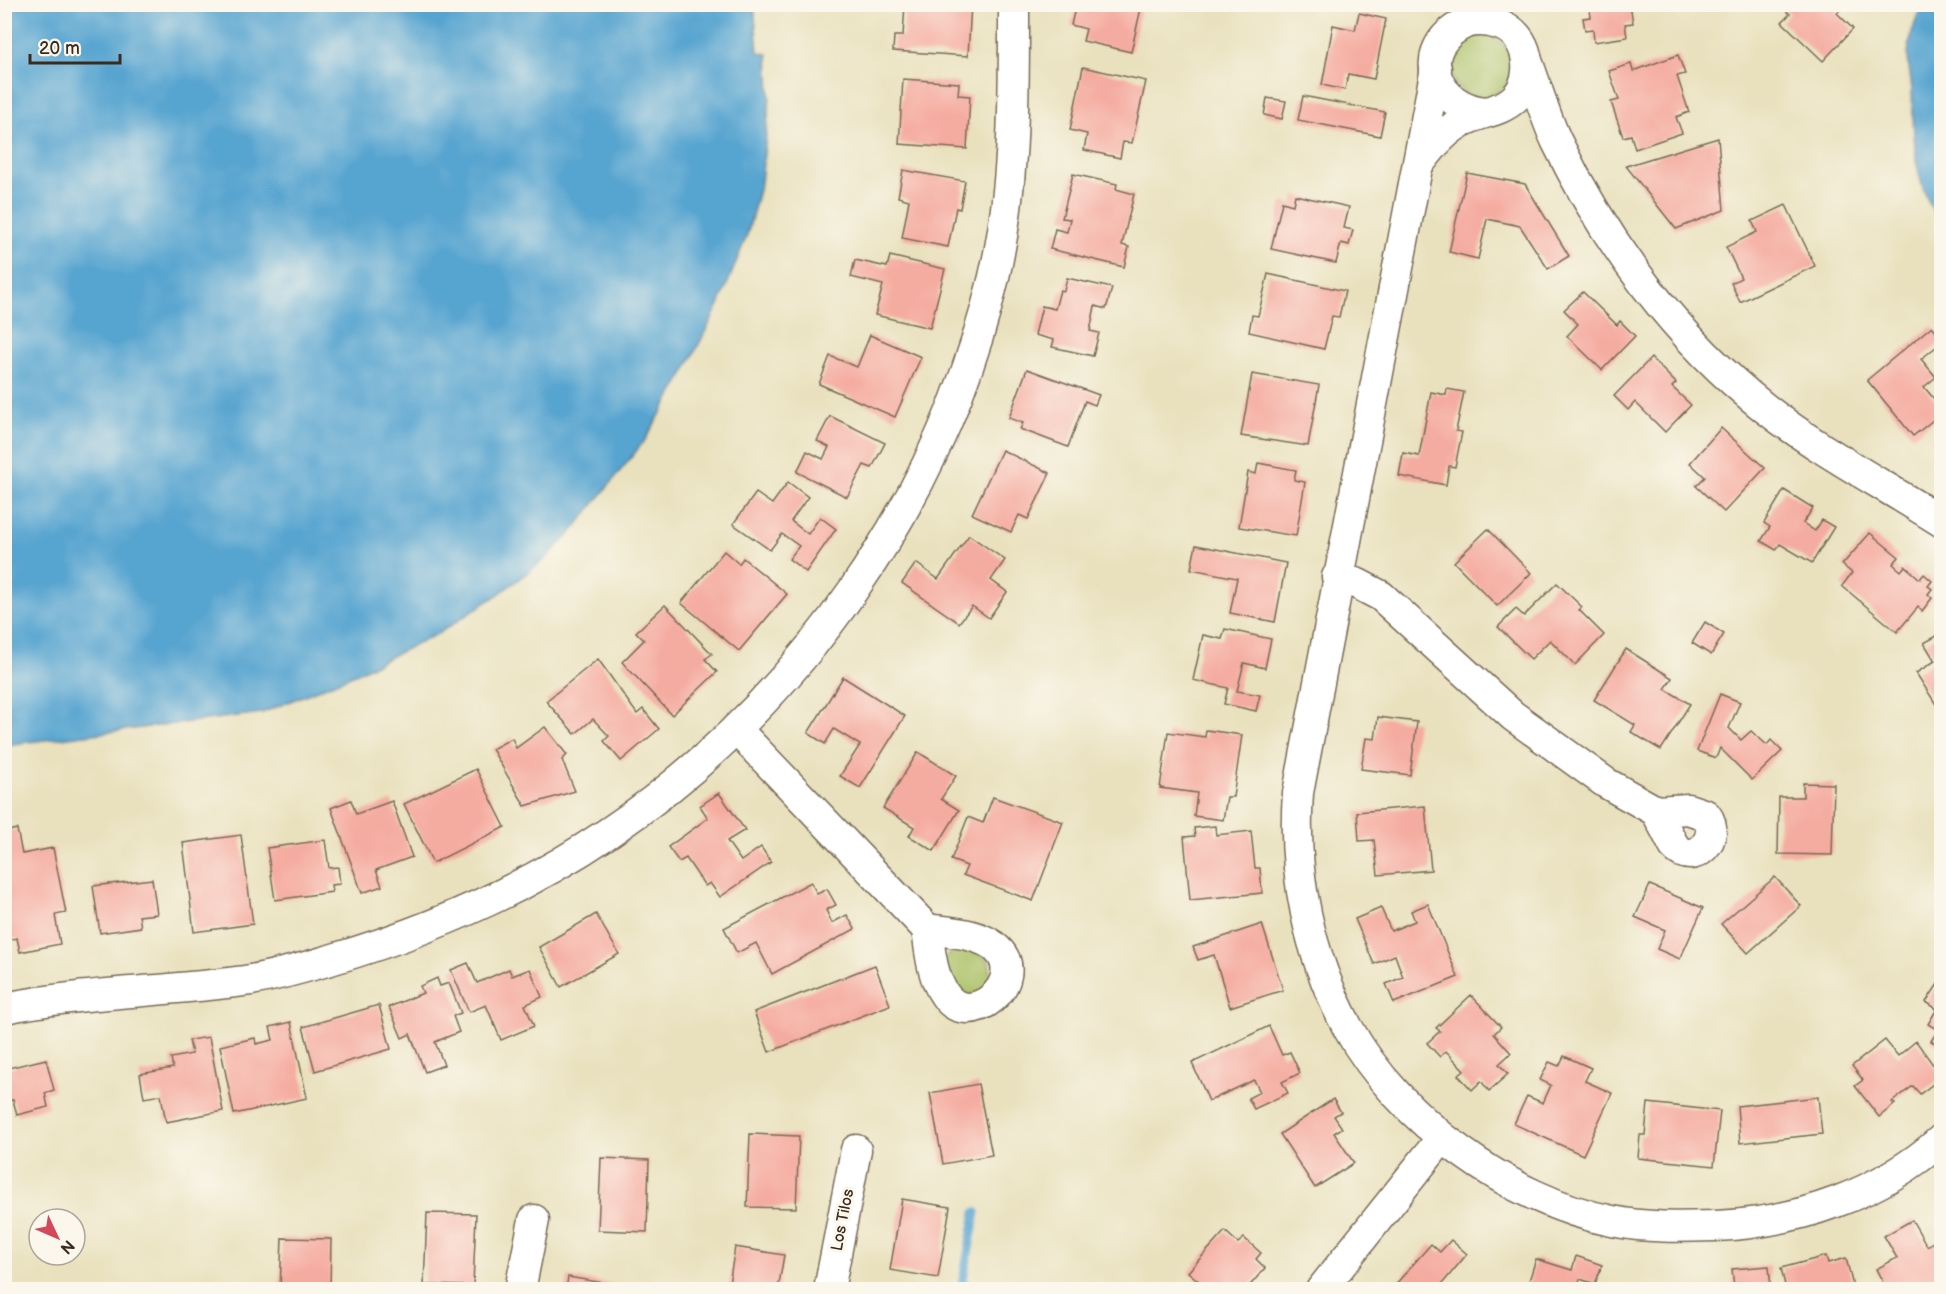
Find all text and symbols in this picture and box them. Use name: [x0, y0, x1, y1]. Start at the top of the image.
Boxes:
scale bar: [30, 27, 120, 65]
text: 20 m: [39, 38, 80, 59]
street label: Los Tilos: [828, 1187, 858, 1253]
north arrow: [27, 1207, 87, 1267]
text: N: [56, 1235, 78, 1257]

